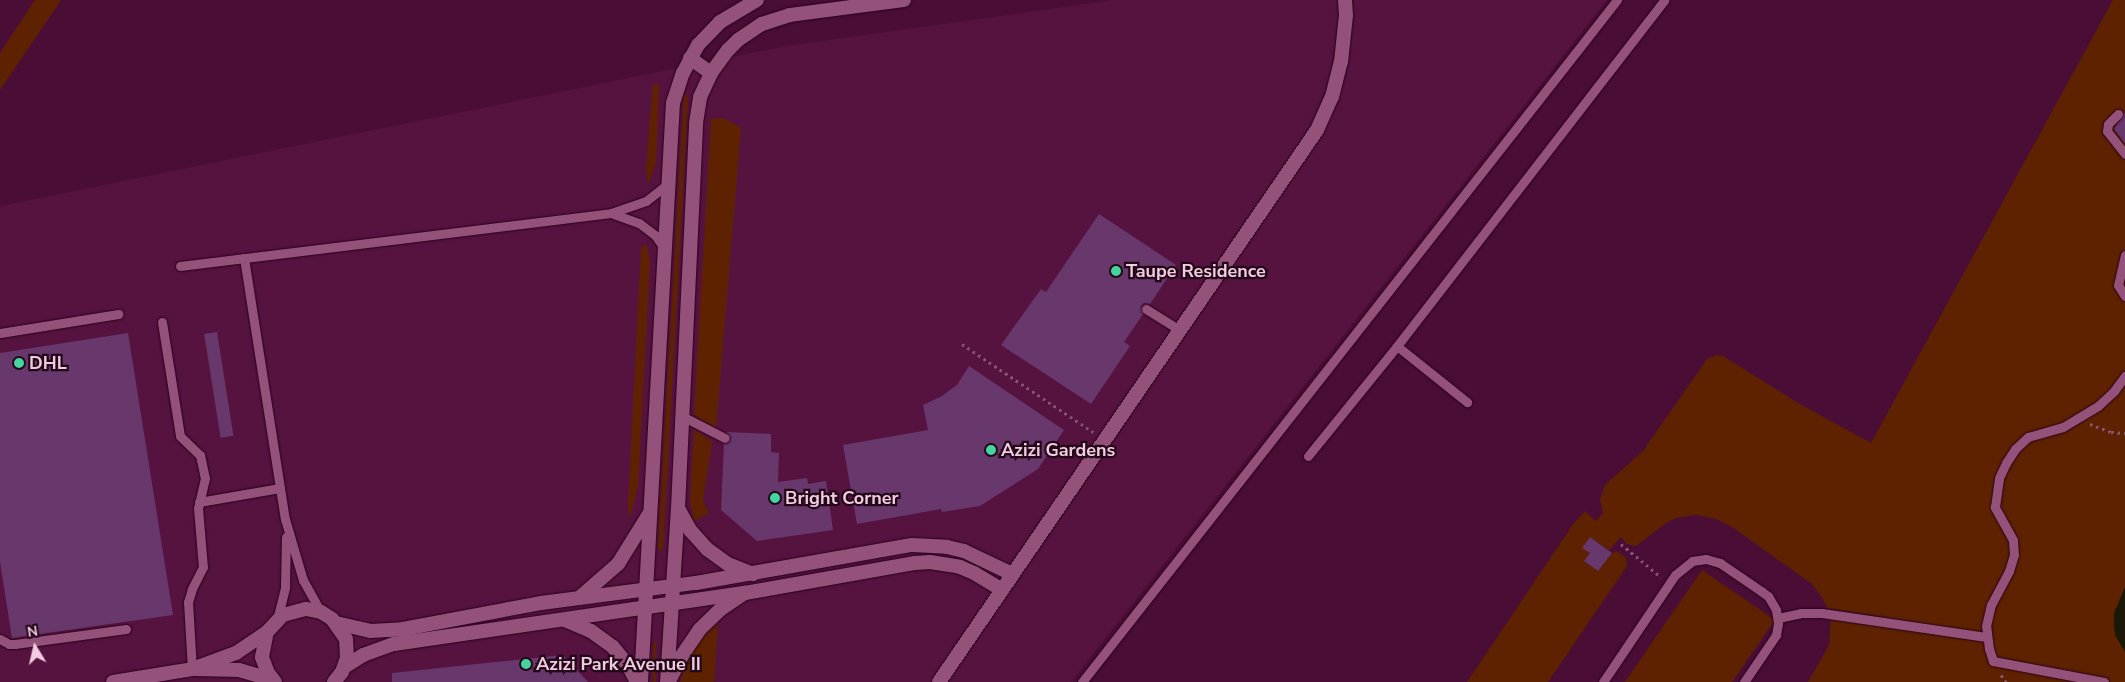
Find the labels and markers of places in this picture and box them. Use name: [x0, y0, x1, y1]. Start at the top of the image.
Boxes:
place label: Taupe Residence: [1126, 260, 1266, 282]
marker: Taupe Residence: [1110, 265, 1122, 277]
place label: DHL: [29, 352, 67, 374]
marker: DHL: [13, 357, 25, 369]
place label: Azizi Gardens: [1001, 439, 1115, 461]
marker: Azizi Gardens: [985, 444, 997, 456]
place label: Bright Corner: [785, 487, 899, 509]
marker: Bright Corner: [769, 492, 781, 504]
place label: Azizi Park Avenue II: [536, 653, 701, 675]
marker: Azizi Park Avenue II: [520, 658, 532, 670]

